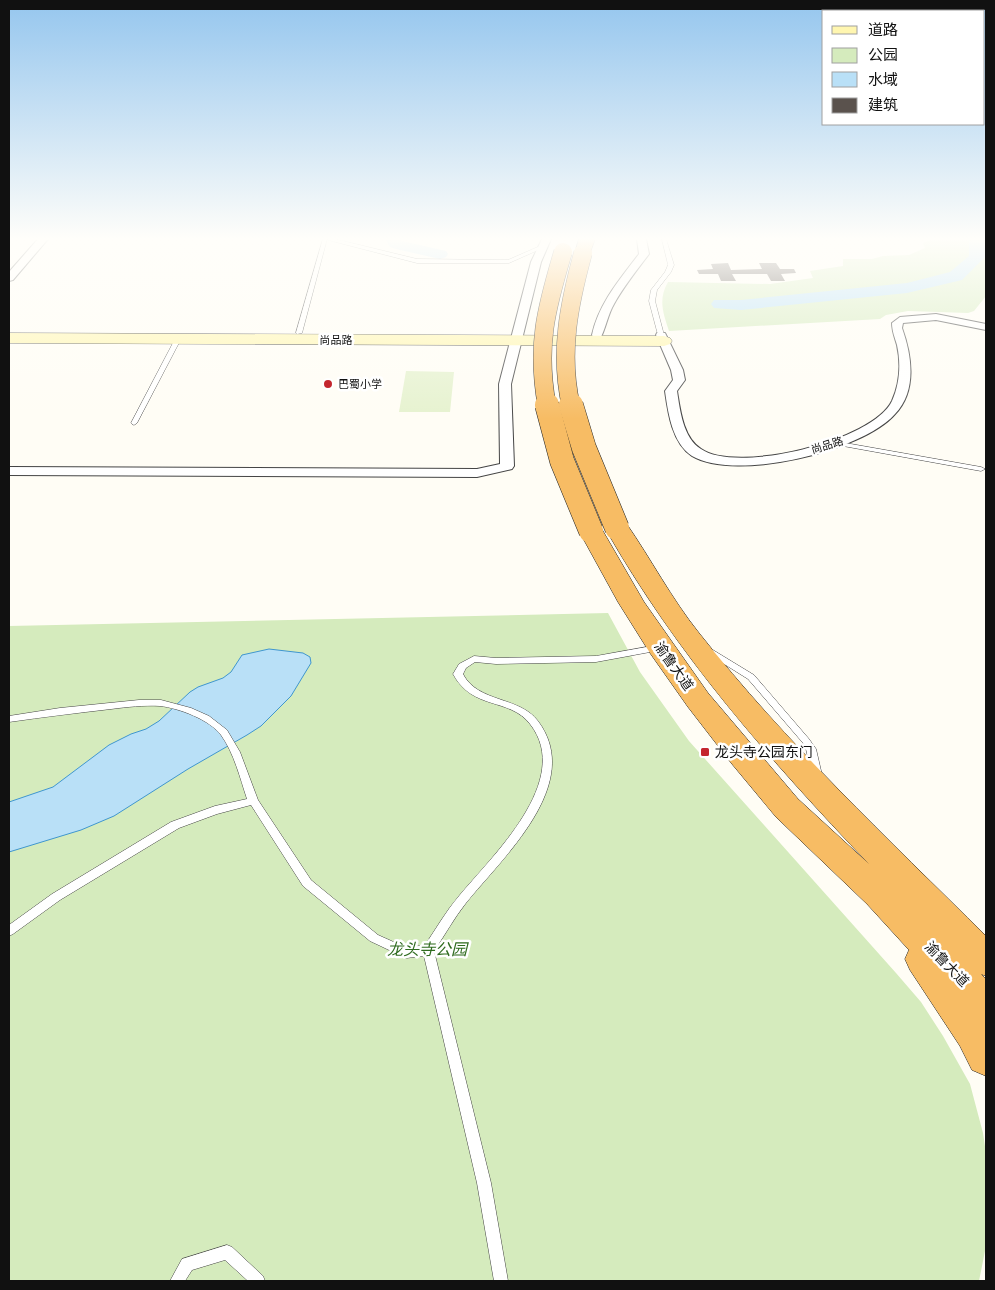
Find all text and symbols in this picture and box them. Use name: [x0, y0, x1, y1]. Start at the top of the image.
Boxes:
legend: [822, 10, 985, 125]
text: 道路: [868, 21, 898, 39]
text: 公园: [868, 46, 898, 64]
text: 水域: [868, 71, 898, 89]
text: 建筑: [868, 96, 898, 114]
street label: 尚品路: [320, 334, 353, 347]
marker: 巴蜀小学: [322, 378, 334, 390]
place label: 巴蜀小学: [338, 378, 382, 391]
street label: 尚品路: [809, 434, 845, 457]
street label: 渝鲁大道: [651, 638, 697, 694]
place label: 龙头寺公园东门: [715, 744, 813, 760]
marker: 龙头寺公园东门: [699, 746, 711, 758]
street label: 渝鲁大道: [922, 938, 972, 990]
park label: 龙头寺公园: [387, 940, 469, 959]

